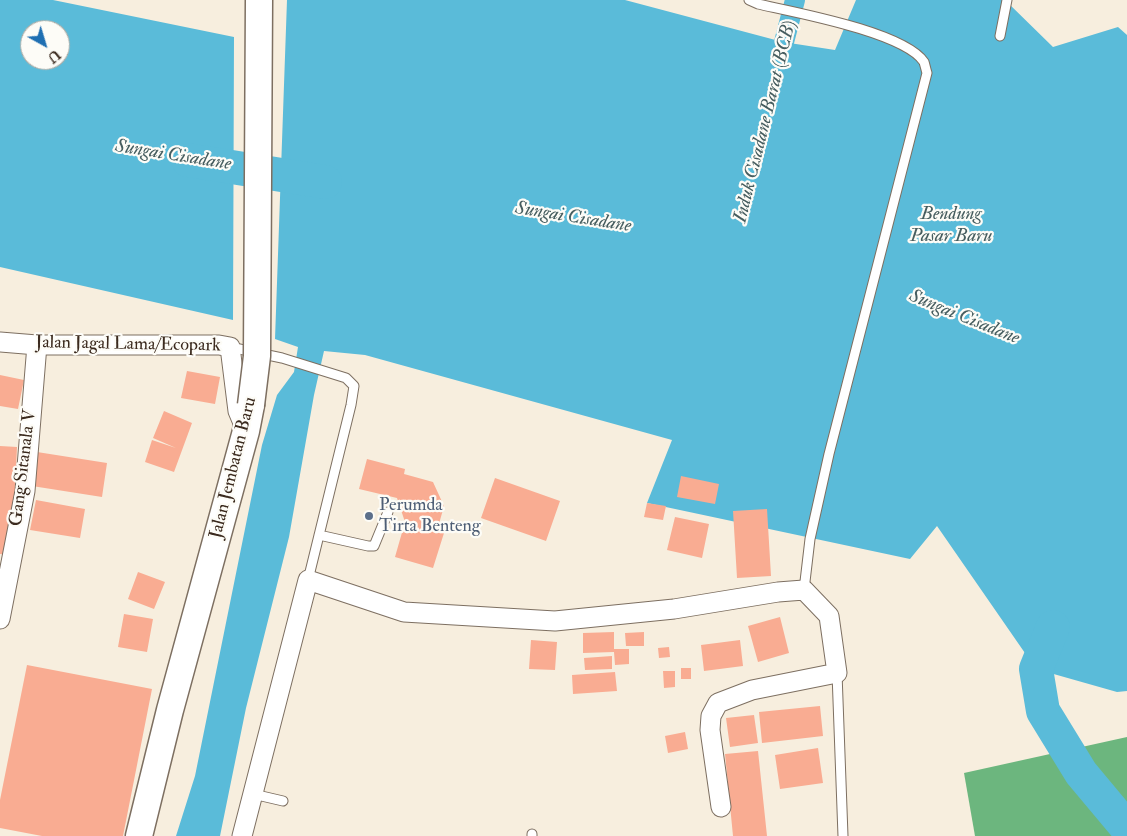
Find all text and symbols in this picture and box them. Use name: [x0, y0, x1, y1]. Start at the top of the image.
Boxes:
water label: Induk Cisadane Barat (BCB): [730, 19, 802, 225]
north arrow: [20, 20, 70, 70]
text: U: [44, 46, 64, 67]
water label: Sungai Cisadane: [113, 136, 233, 176]
water label: Sungai Cisadane: [513, 198, 633, 238]
water label: Bendung Pasar Baru: [910, 204, 992, 248]
water label: Sungai Cisadane: [905, 286, 1023, 350]
street label: Jalan Jagal Lama/Ecopark: [35, 333, 221, 357]
street label: Jalan Jembatan Baru: [206, 395, 262, 541]
street label: Gang Sitanala V: [6, 408, 42, 528]
place label: Perumda Tirta Benteng: [379, 495, 481, 538]
marker: Perumda Tirta Benteng: [363, 510, 375, 522]

